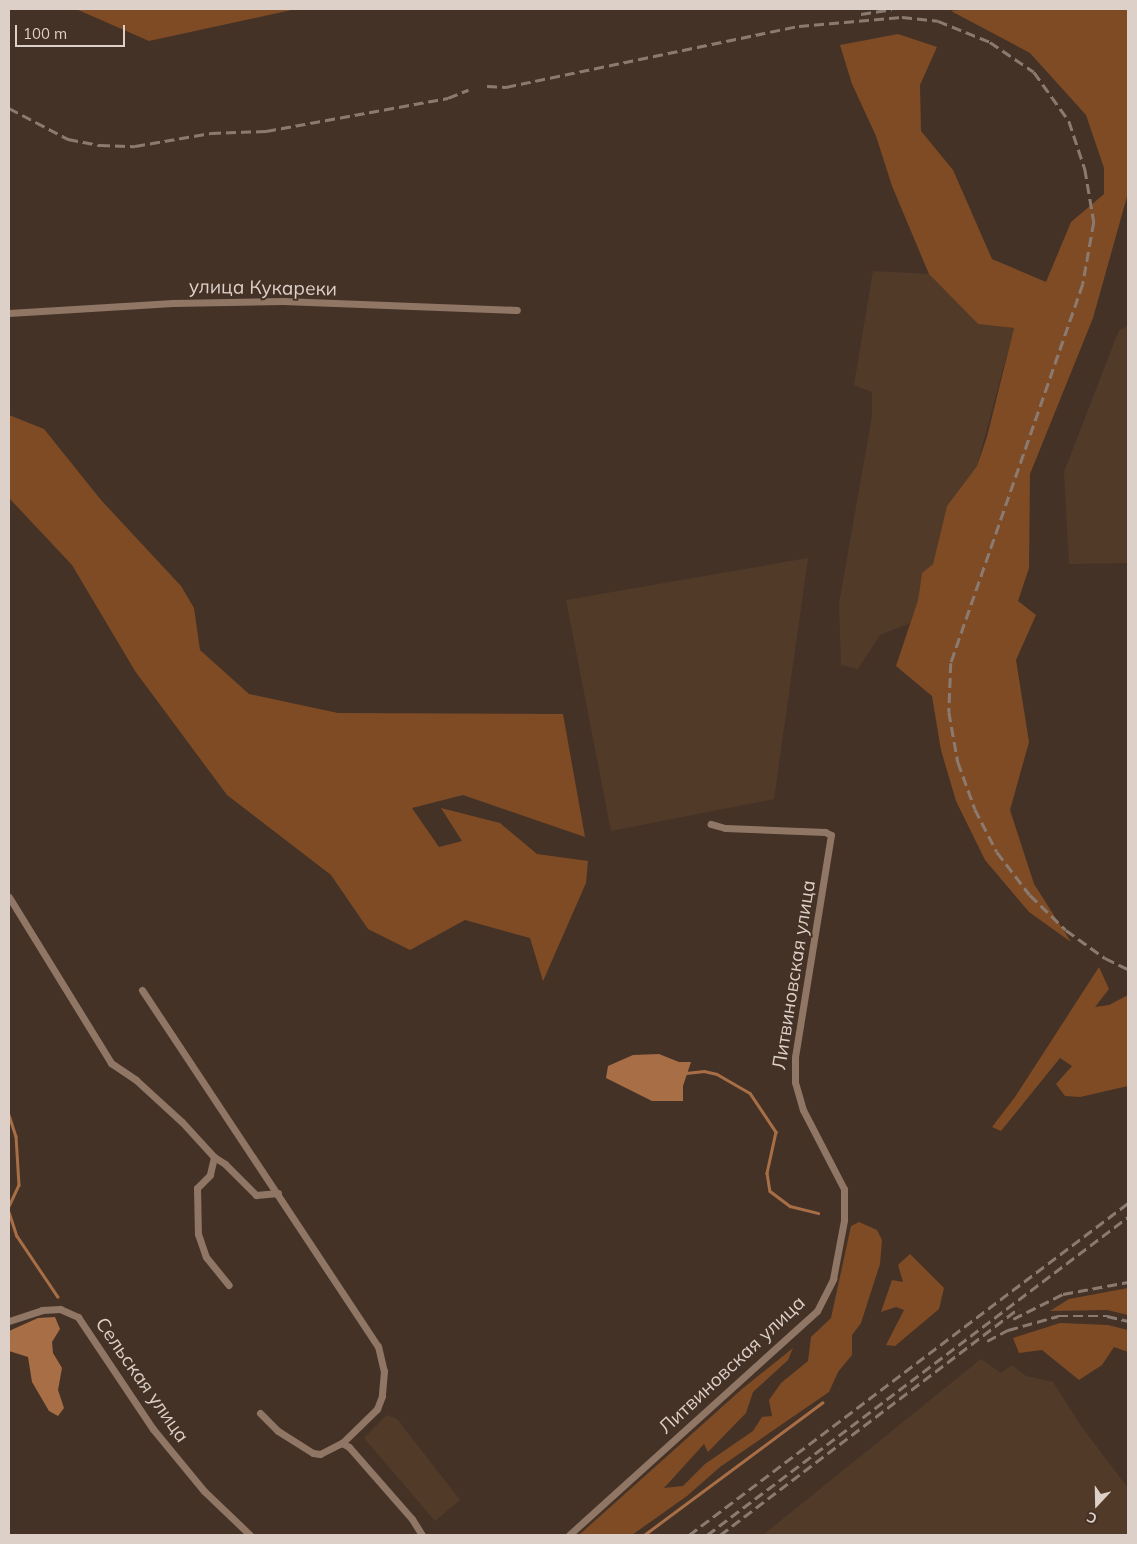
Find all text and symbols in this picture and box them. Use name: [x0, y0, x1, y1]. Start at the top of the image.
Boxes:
scale bar: [18, 15, 128, 47]
text: 100 m: [23, 24, 67, 43]
street label: улица Кукареки: [189, 275, 337, 301]
street label: Литвиновская улица: [768, 879, 820, 1071]
street label: Литвиновская улица: [654, 1291, 810, 1439]
street label: Сельская улица: [90, 1313, 194, 1447]
north arrow: [1072, 1479, 1122, 1529]
text: С: [1084, 1508, 1099, 1528]

